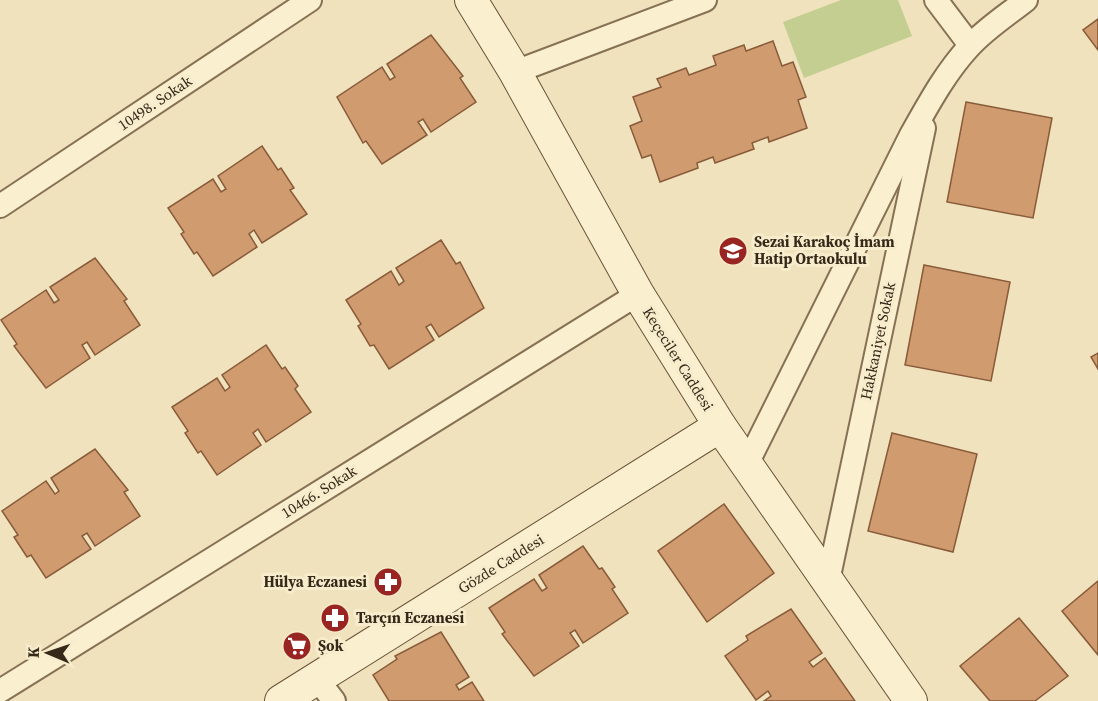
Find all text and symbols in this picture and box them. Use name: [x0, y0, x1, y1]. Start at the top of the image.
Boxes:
street label: 10498. Sokak: [113, 70, 197, 135]
place label: Sezai Karakoç İmam Hatip Ortaokulu: [754, 231, 895, 269]
school or university icon: Sezai Karakoç İmam Hatip Ortaokulu: [717, 235, 749, 267]
street label: Hakkaniyet Sokak: [855, 279, 900, 402]
street label: Keçeciler Caddesi: [638, 303, 719, 415]
street label: 10466. Sokak: [277, 460, 361, 523]
street label: Gözde Caddesi: [454, 529, 548, 598]
pharmacy icon: Hülya Eczanesi: [372, 566, 404, 598]
place label: Hülya Eczanesi: [263, 571, 367, 592]
pharmacy icon: Tarçın Eczanesi: [319, 602, 351, 634]
place label: Tarçın Eczanesi: [356, 607, 464, 628]
north arrow: [18, 623, 78, 683]
supermarket icon: Şok: [281, 630, 313, 662]
place label: Şok: [318, 635, 344, 656]
text: K: [22, 646, 44, 658]

